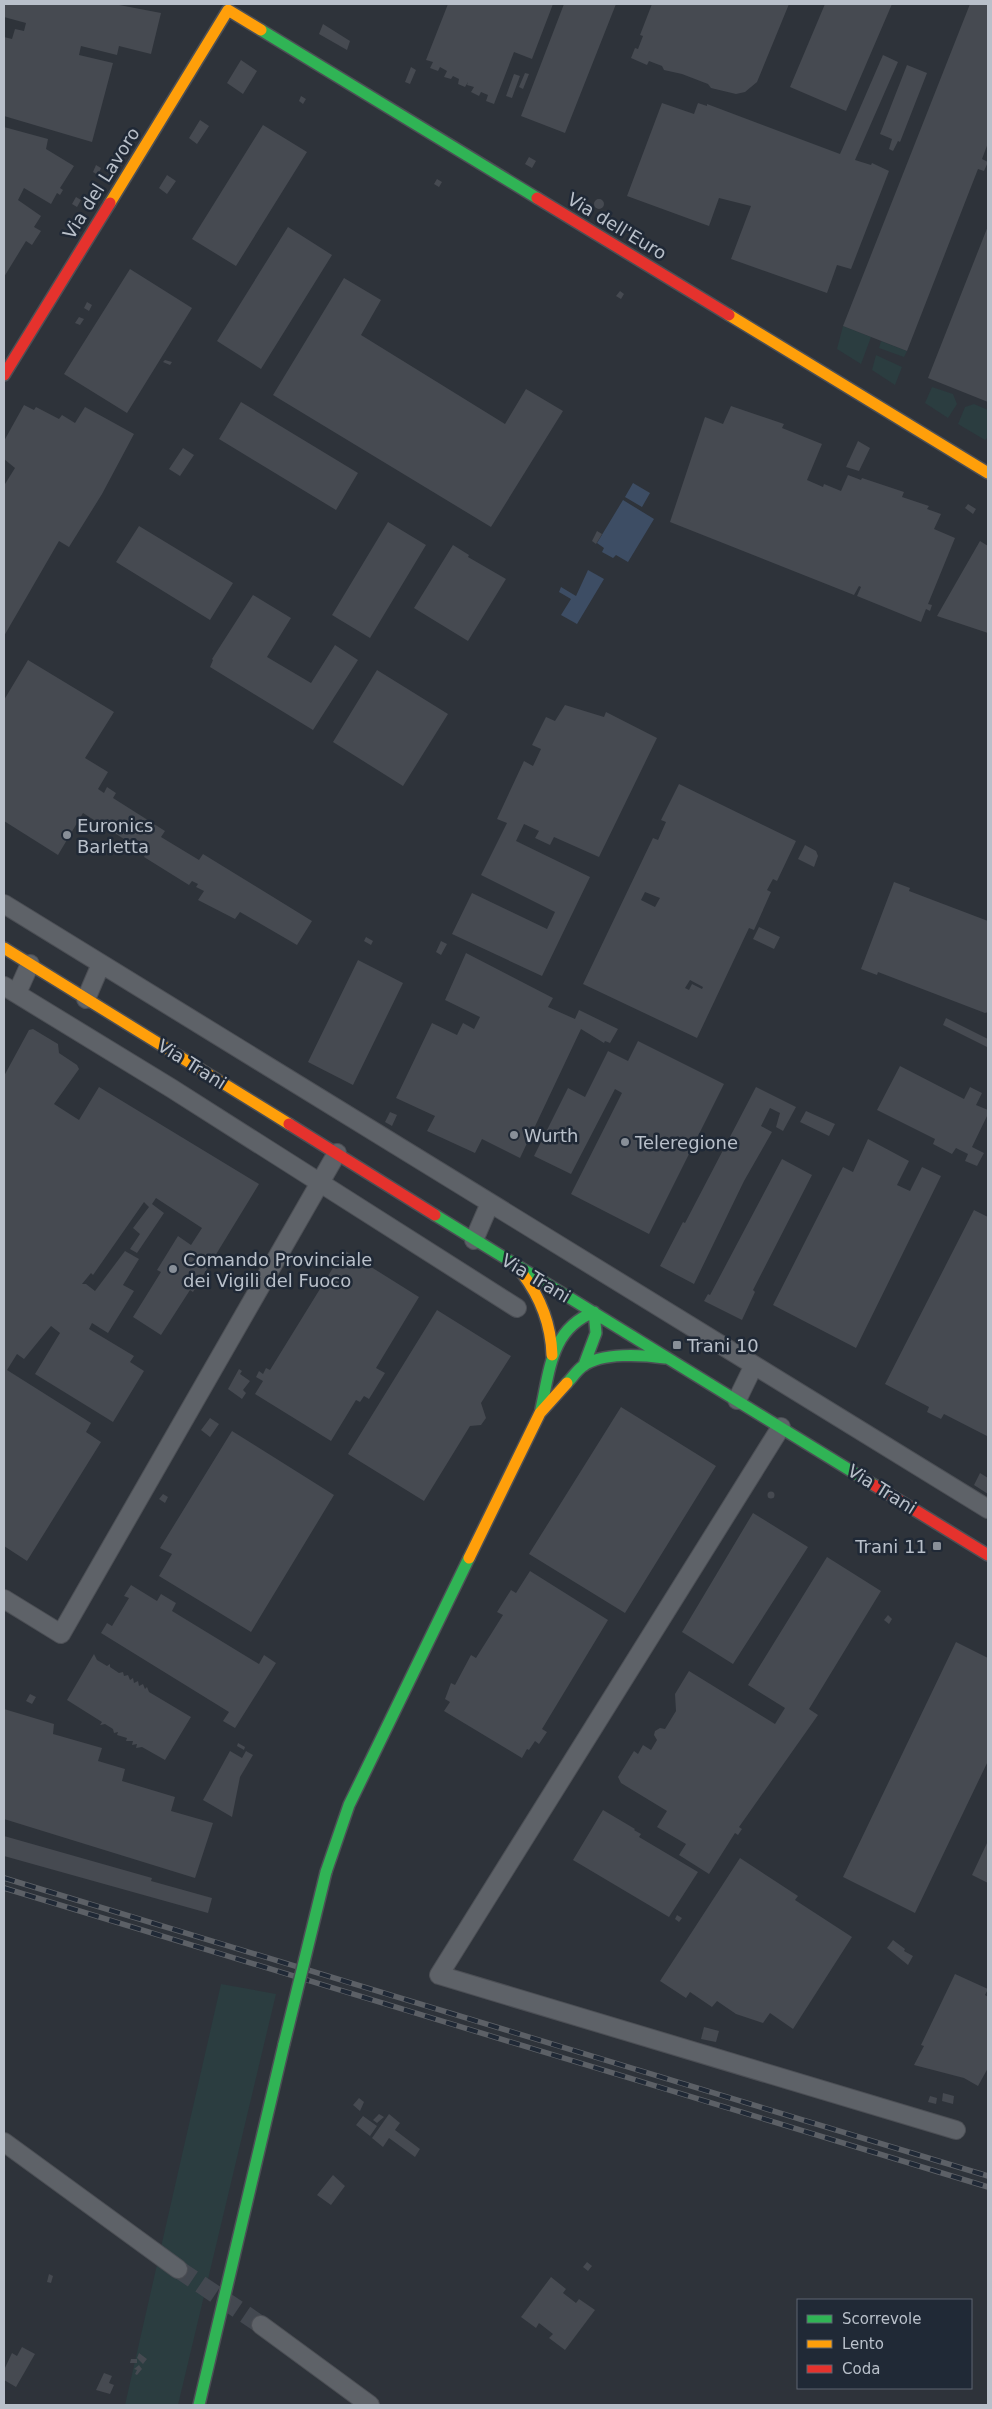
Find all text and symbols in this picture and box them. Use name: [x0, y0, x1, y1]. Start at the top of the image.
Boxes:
street label: Via del Lavoro: [58, 123, 144, 243]
street label: Via dell'Euro: [564, 188, 670, 264]
place label: Euronics Barletta: [77, 815, 153, 857]
marker: Euronics Barletta: [61, 829, 73, 841]
street label: Via Trani: [154, 1035, 230, 1093]
place label: Wurth: [524, 1125, 578, 1146]
marker: Wurth: [508, 1129, 520, 1141]
place label: Teleregione: [634, 1132, 738, 1153]
marker: Teleregione: [619, 1136, 631, 1148]
place label: Comando Provinciale dei Vigili del Fuoco: [183, 1249, 372, 1291]
street label: Via Trani: [498, 1249, 574, 1307]
marker: Comando Provinciale dei Vigili del Fuoco: [167, 1263, 179, 1275]
place label: Trani 10: [686, 1335, 759, 1356]
marker: Trani 10: [671, 1339, 683, 1351]
street label: Via Trani: [844, 1460, 920, 1518]
place label: Trani 11: [854, 1536, 927, 1557]
marker: Trani 11: [931, 1540, 943, 1552]
legend: [797, 2299, 972, 2389]
text: Scorrevole: [842, 2310, 921, 2328]
text: Lento: [842, 2335, 884, 2353]
text: Coda: [842, 2360, 880, 2378]

